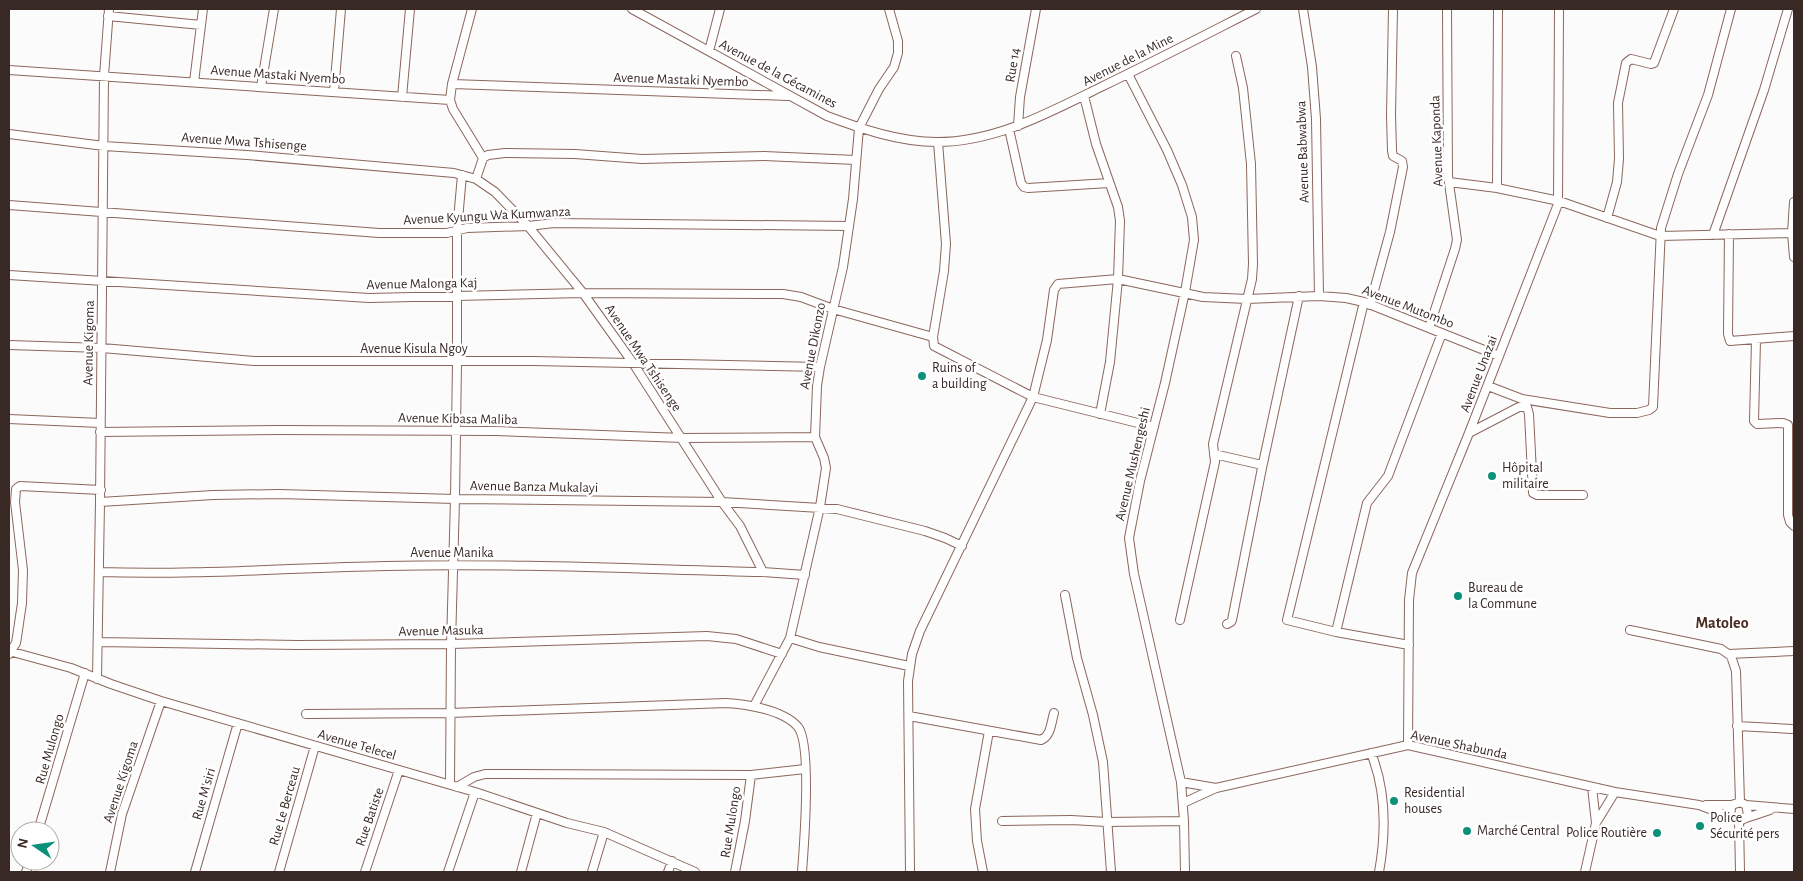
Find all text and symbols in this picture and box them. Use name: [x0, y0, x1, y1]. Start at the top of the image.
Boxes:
street label: Avenue de la Mine: [1081, 31, 1175, 89]
street label: Avenue de la Gécamines: [717, 37, 839, 111]
street label: Rue 14: [1003, 46, 1023, 83]
street label: Avenue Mastaki Nyembo: [210, 63, 346, 87]
street label: Avenue Mastaki Nyembo: [613, 71, 749, 89]
street label: Avenue Kaponda: [1428, 94, 1446, 187]
street label: Avenue Babwabwa: [1294, 100, 1312, 203]
street label: Avenue Mwa Tshisenge: [181, 131, 307, 153]
street label: Avenue Kyungu Wa Kumwanza: [403, 205, 572, 227]
street label: Avenue Malonga Kaj: [366, 276, 478, 292]
street label: Avenue Mutombo: [1360, 283, 1456, 331]
street label: Avenue Kigoma: [81, 300, 97, 386]
street label: Avenue Dikonzo: [798, 301, 828, 391]
street label: Avenue Mwa Tshisenge: [602, 302, 684, 414]
street label: Avenue Unazai: [1458, 334, 1500, 414]
street label: Avenue Kisula Ngoy: [360, 342, 468, 356]
place label: Ruins of a building: [932, 361, 987, 391]
marker: Ruins of a building: [916, 370, 928, 382]
street label: Avenue Mushengeshi: [1113, 406, 1153, 522]
street label: Avenue Kibasa Maliba: [398, 411, 518, 427]
place label: Hôpital militaire: [1502, 461, 1549, 491]
marker: Hôpital militaire: [1486, 470, 1498, 482]
street label: Avenue Banza Mukalayi: [470, 479, 598, 495]
street label: Avenue Manika: [410, 546, 494, 560]
place label: Bureau de la Commune: [1468, 581, 1537, 611]
marker: Bureau de la Commune: [1452, 590, 1464, 602]
district label: Matoleo: [1695, 615, 1749, 631]
street label: Avenue Masuka: [398, 623, 484, 639]
street label: Rue Mulongo: [33, 712, 67, 786]
street label: Avenue Telecel: [316, 727, 398, 763]
street label: Avenue Shabunda: [1409, 728, 1509, 762]
street label: Avenue Kigoma: [101, 739, 141, 825]
street label: Rue Le Berceau: [267, 765, 303, 847]
street label: Rue M'siri: [190, 766, 218, 822]
street label: Rue Mulongo: [718, 785, 744, 859]
street label: Rue Batiste: [353, 786, 387, 848]
place label: Residential houses: [1404, 786, 1465, 816]
marker: Residential houses: [1388, 795, 1400, 807]
place label: Police Sécurité pers: [1710, 811, 1779, 841]
marker: Police Sécurité pers: [1694, 820, 1706, 832]
north arrow: [10, 821, 60, 871]
place label: Marché Central: [1477, 824, 1560, 838]
marker: Marché Central: [1461, 825, 1473, 837]
place label: Police Routière: [1566, 826, 1647, 840]
marker: Police Routière: [1651, 827, 1663, 839]
text: N: [15, 837, 31, 850]

